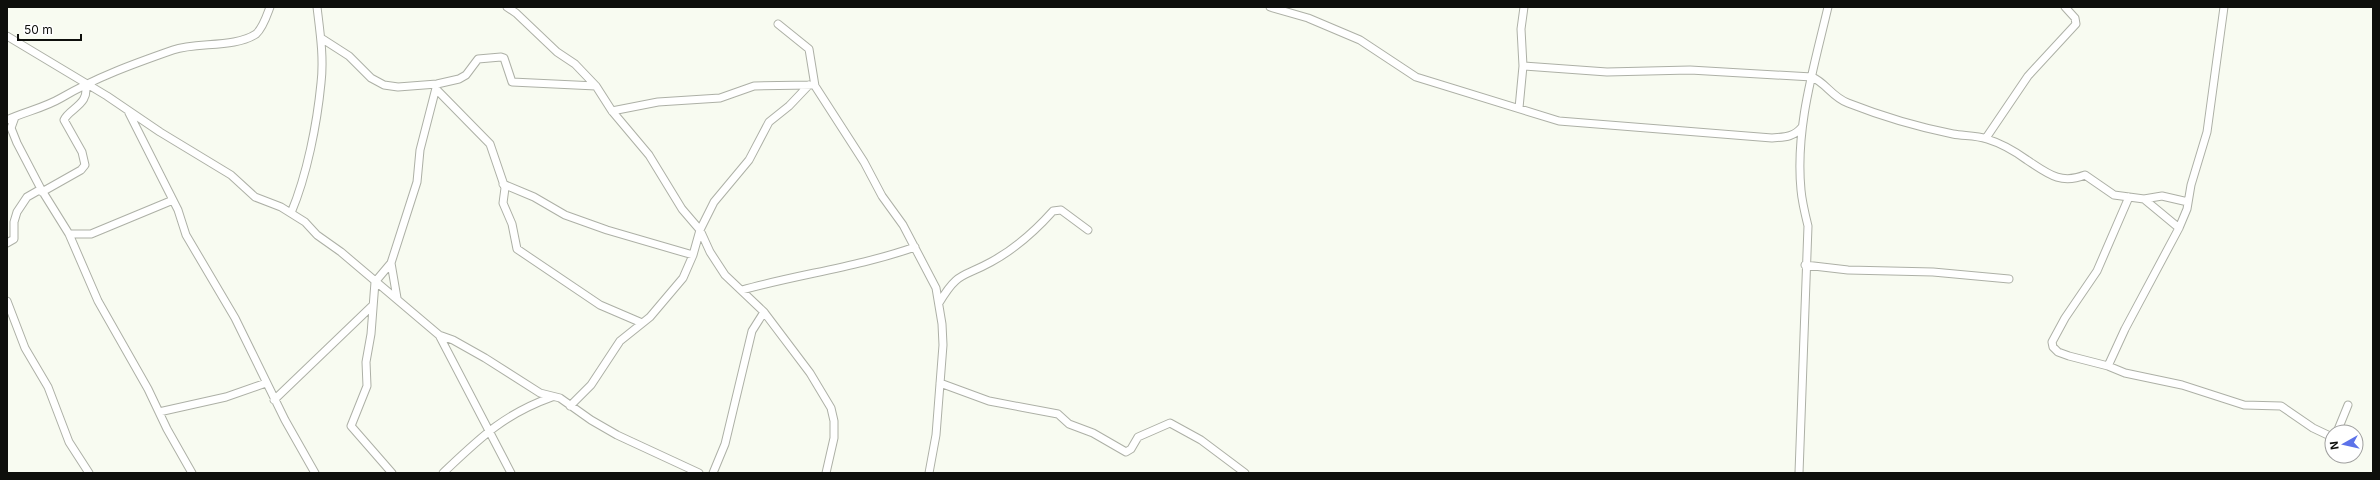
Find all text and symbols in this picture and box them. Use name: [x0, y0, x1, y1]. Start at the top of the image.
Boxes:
scale bar: [18, 16, 81, 42]
text: 50 m: [24, 22, 53, 37]
north arrow: [2324, 424, 2364, 464]
text: N: [2327, 440, 2342, 451]

